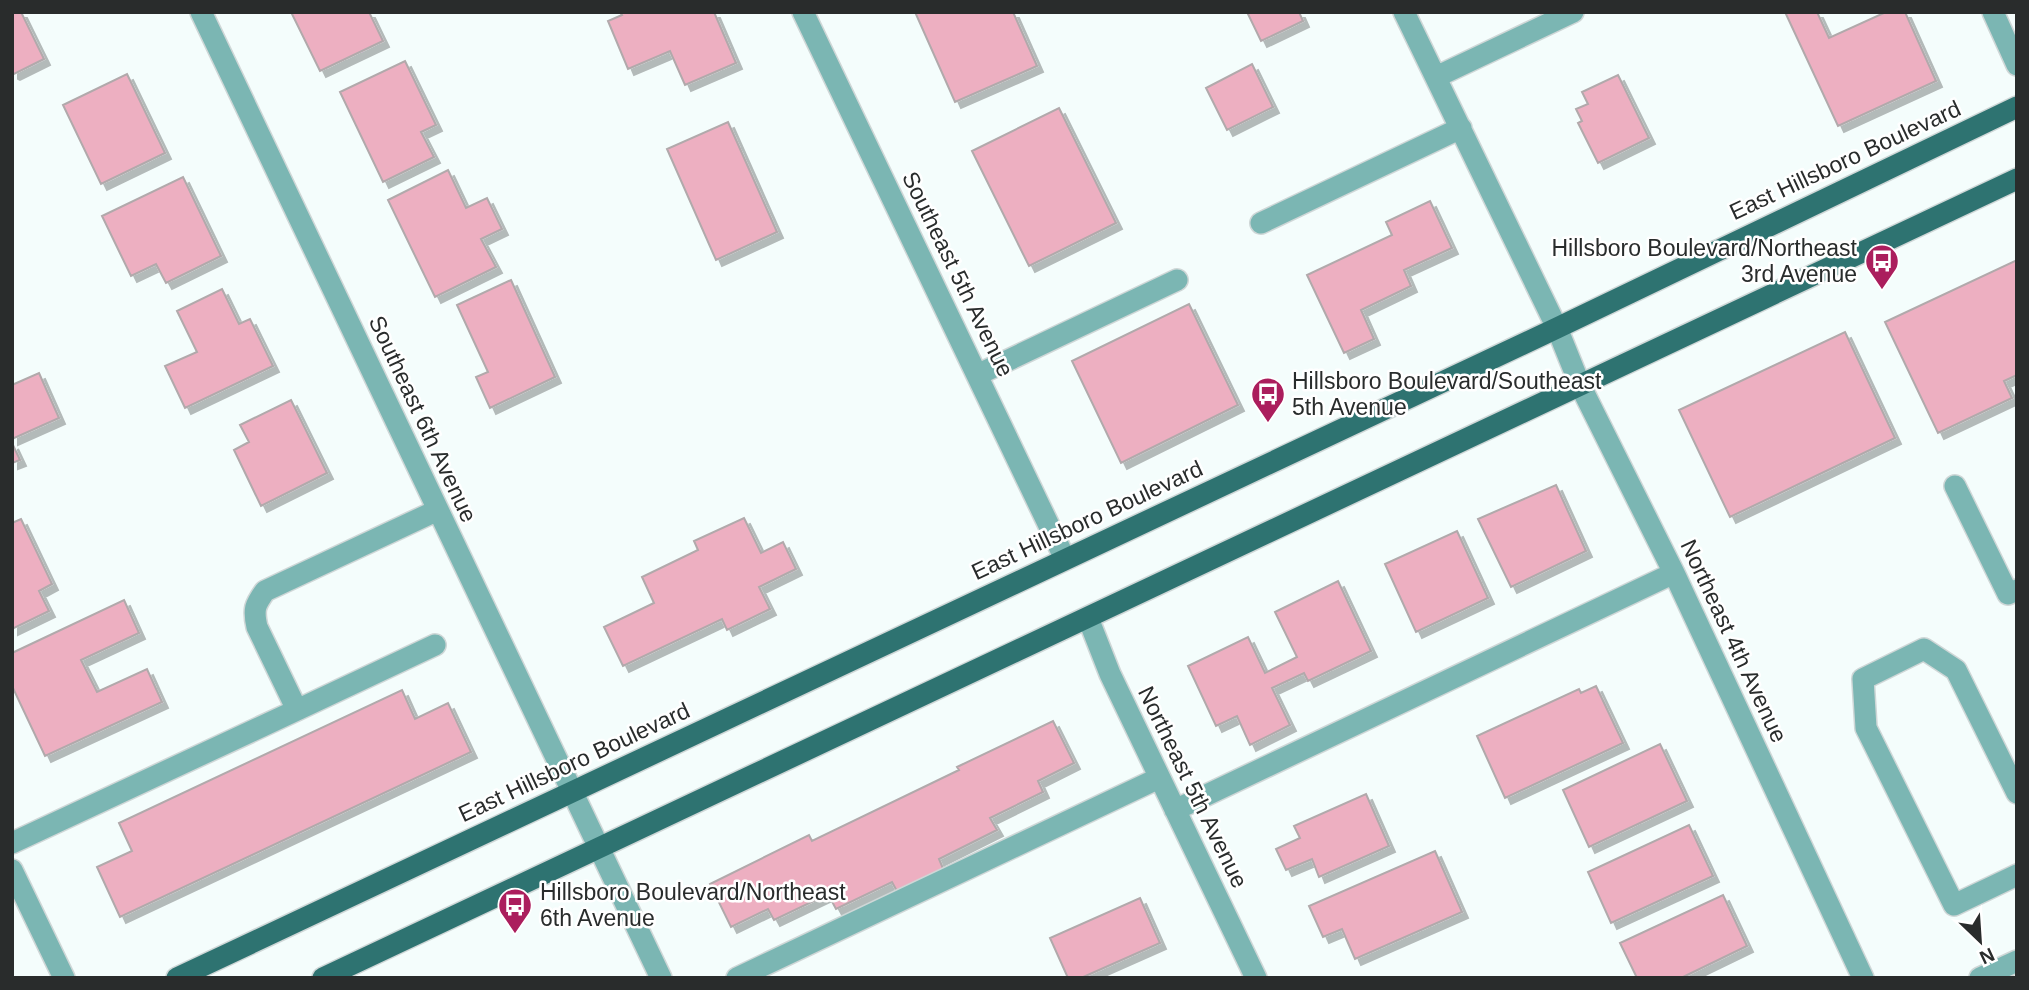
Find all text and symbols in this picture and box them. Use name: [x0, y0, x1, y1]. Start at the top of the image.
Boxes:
street label: East Hillsboro Boulevard: [1725, 95, 1965, 225]
street label: Southeast 5th Avenue: [897, 167, 1019, 381]
place label: Hillsboro Boulevard/Northeast 3rd Avenue: [1551, 235, 1858, 287]
bus stop icon: Hillsboro Boulevard/Northeast 3rd Avenue: [1863, 242, 1901, 291]
street label: Southeast 6th Avenue: [364, 312, 482, 526]
place label: Hillsboro Boulevard/Southeast 5th Avenue: [1292, 368, 1602, 420]
bus stop icon: Hillsboro Boulevard/Southeast 5th Avenue: [1249, 375, 1287, 424]
street label: East Hillsboro Boulevard: [967, 455, 1207, 585]
street label: Northeast 4th Avenue: [1676, 535, 1792, 747]
street label: Northeast 5th Avenue: [1133, 682, 1253, 892]
street label: East Hillsboro Boulevard: [454, 697, 694, 827]
place label: Hillsboro Boulevard/Northeast 6th Avenue: [540, 879, 846, 931]
bus stop icon: Hillsboro Boulevard/Northeast 6th Avenue: [496, 886, 534, 935]
north arrow: [1945, 906, 2015, 976]
text: N: [1976, 944, 1998, 968]

